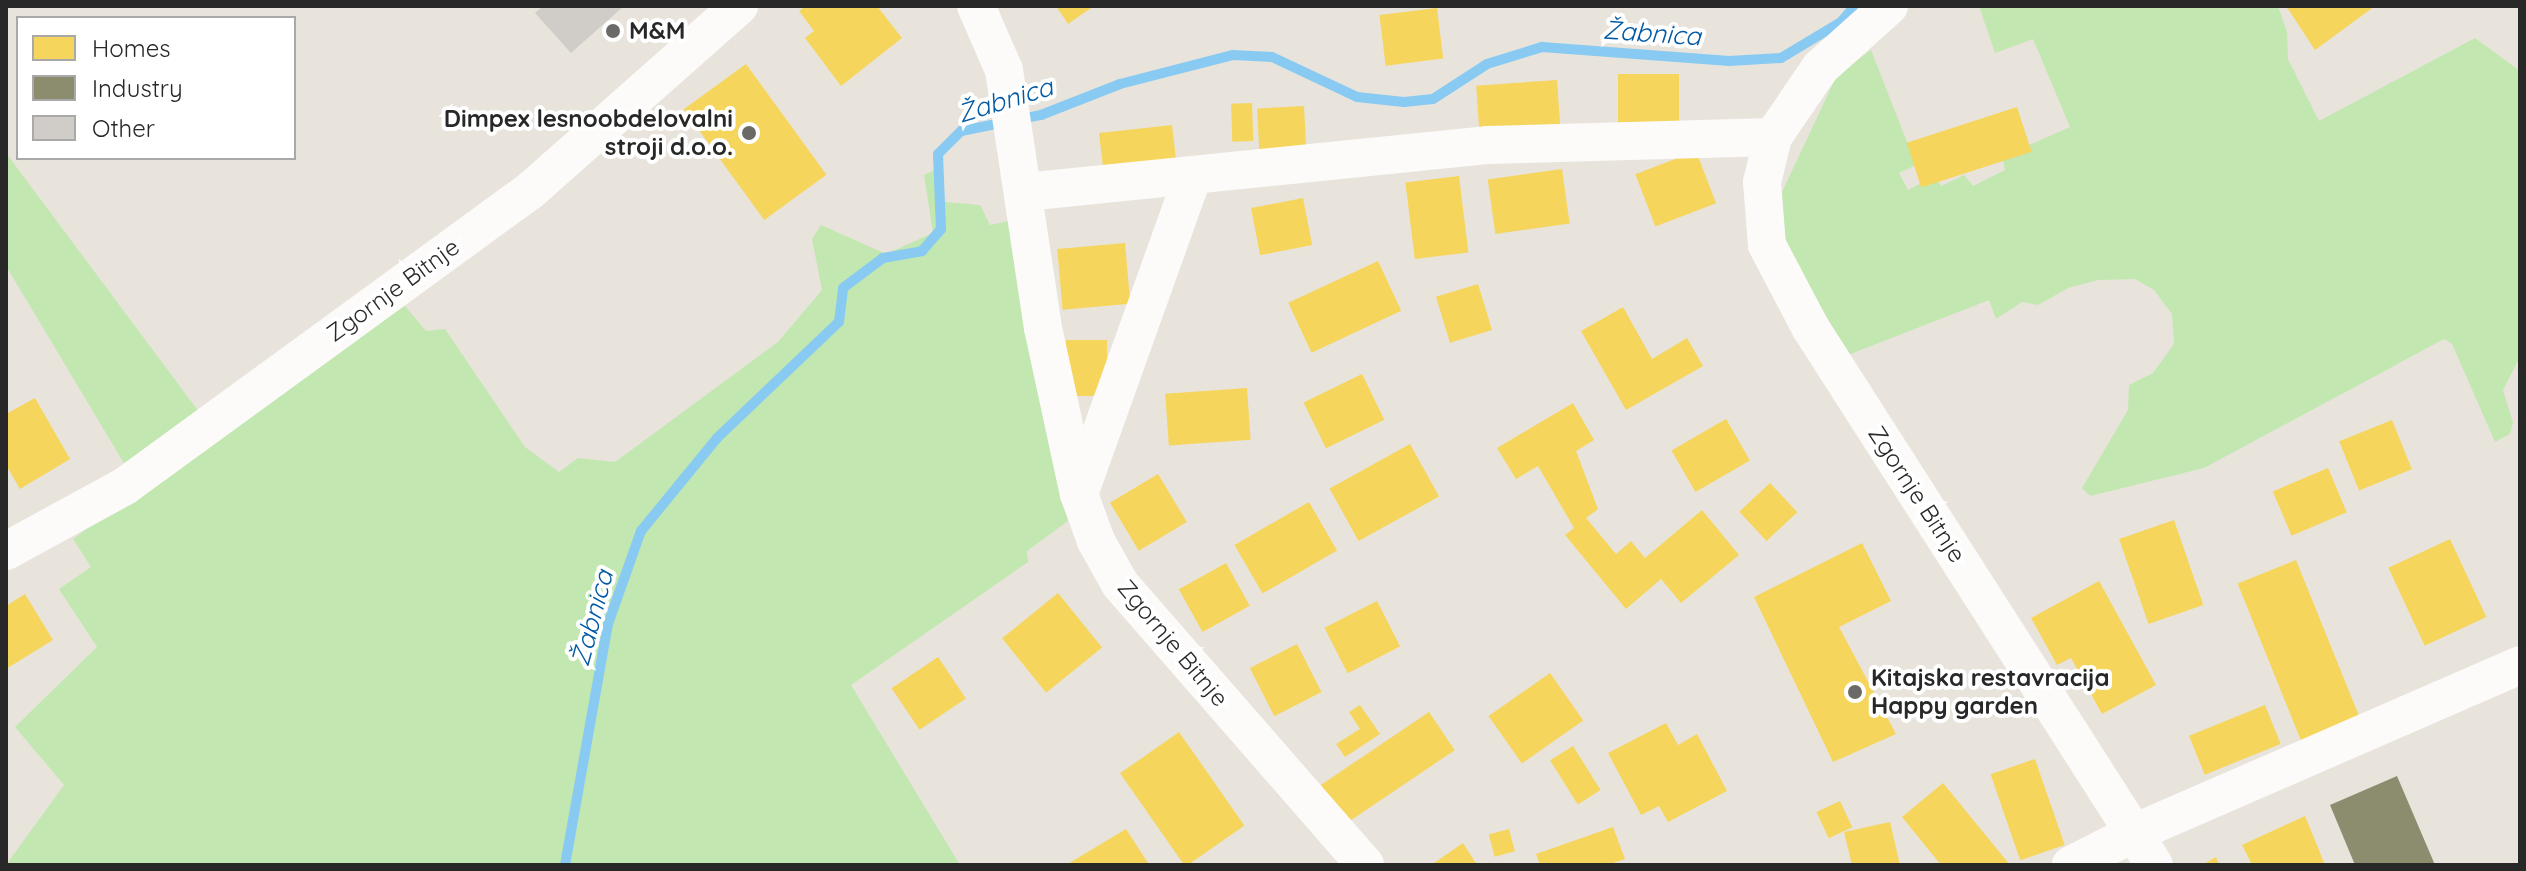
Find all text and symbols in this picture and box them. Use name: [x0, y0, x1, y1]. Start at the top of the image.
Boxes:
water label: Žabnica: [1602, 14, 1702, 52]
legend: [16, 16, 296, 160]
place label: M&M: [629, 17, 685, 45]
marker: M&M: [604, 22, 622, 40]
text: Homes: [92, 33, 170, 63]
water label: Žabnica: [954, 71, 1056, 129]
text: Industry: [92, 73, 183, 103]
place label: Dimpex lesnoobdelovalni stroji d.o.o.: [444, 105, 733, 161]
text: Other: [92, 113, 155, 143]
marker: Dimpex lesnoobdelovalni stroji d.o.o.: [740, 124, 758, 142]
street label: Zgornje Bitnje: [321, 232, 465, 348]
street label: Zgornje Bitnje: [1862, 420, 1972, 568]
water label: Žabnica: [564, 567, 620, 669]
street label: Zgornje Bitnje: [1112, 574, 1234, 712]
place label: Kitajska restavracija Happy garden: [1871, 664, 2110, 720]
marker: Kitajska restavracija Happy garden: [1846, 683, 1864, 701]

